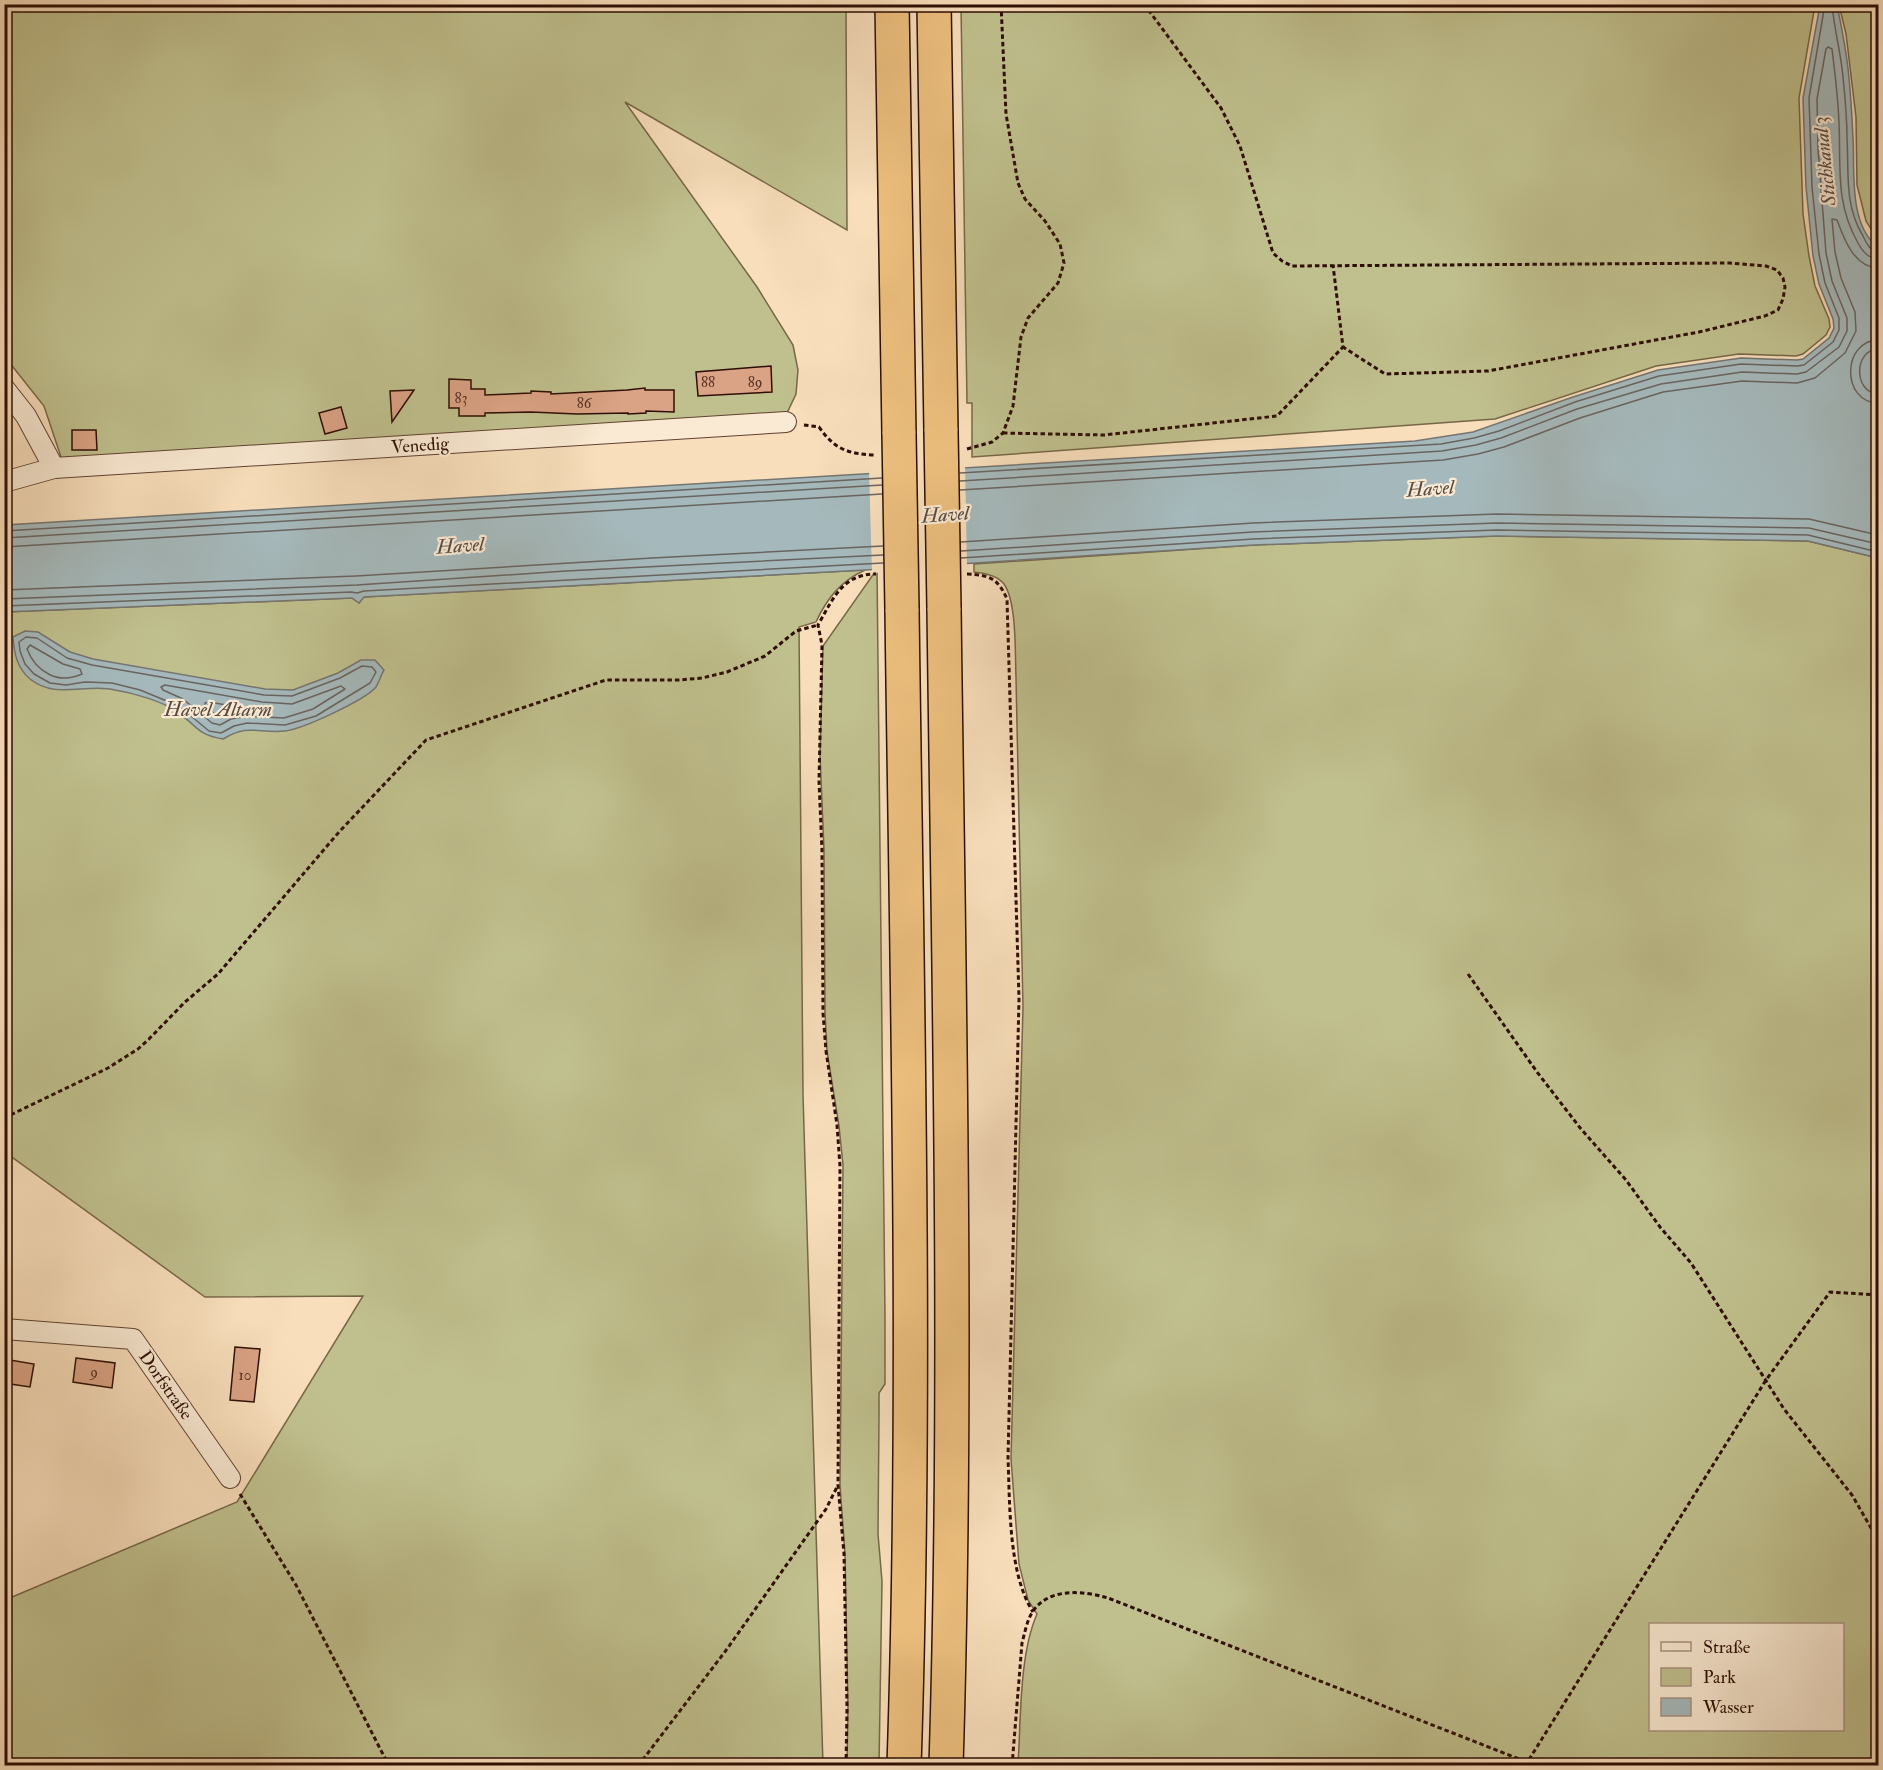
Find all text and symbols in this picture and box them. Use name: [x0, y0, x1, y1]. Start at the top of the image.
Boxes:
water label: Stichkanal 3: [1807, 115, 1842, 208]
house number: 88: [701, 373, 715, 392]
house number: 89: [748, 373, 762, 392]
house number: 83: [455, 389, 467, 408]
house number: 86: [577, 394, 593, 413]
street label: Venedig: [390, 432, 451, 459]
water label: Havel: [1404, 474, 1457, 503]
water label: Havel: [919, 500, 972, 529]
water label: Havel: [434, 531, 487, 560]
water label: Havel Altarm: [163, 697, 272, 722]
street label: Dorfstraße: [133, 1346, 198, 1425]
house number: 9: [89, 1363, 98, 1382]
house number: 10: [239, 1366, 251, 1385]
legend: [1649, 1623, 1844, 1731]
text: Straße: [1703, 1636, 1751, 1659]
text: Park: [1703, 1666, 1736, 1689]
text: Wasser: [1702, 1696, 1754, 1719]

